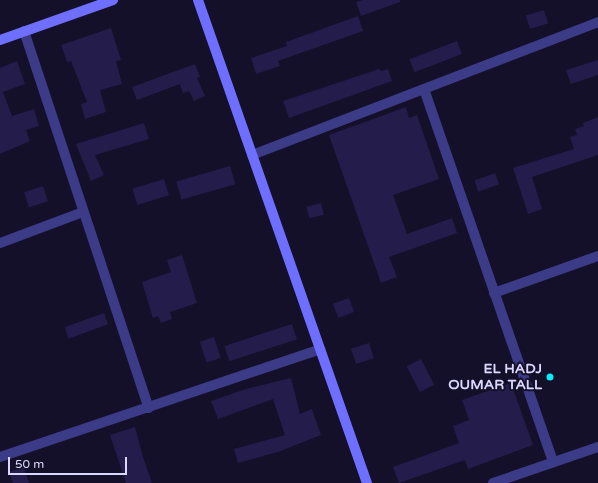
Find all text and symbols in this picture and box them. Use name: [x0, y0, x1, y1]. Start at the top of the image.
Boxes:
place label: EL HADJ OUMAR TALL: [448, 361, 542, 394]
marker: EL HADJ OUMAR TALL: [545, 372, 555, 382]
scale bar: [10, 449, 129, 475]
text: 50 m: [15, 457, 44, 471]

